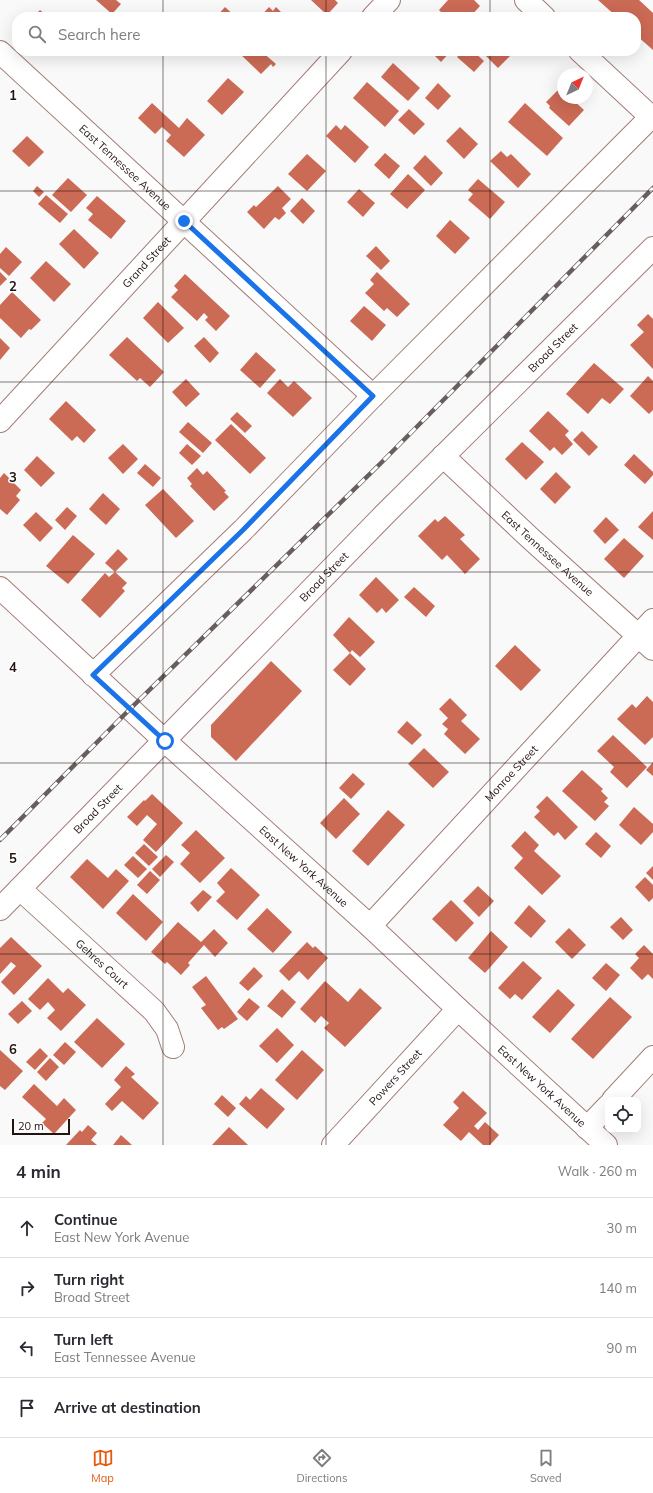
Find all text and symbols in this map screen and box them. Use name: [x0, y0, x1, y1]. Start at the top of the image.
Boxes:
search box: [12, 12, 641, 56]
icon: search: [26, 23, 48, 45]
text: Search here: [58, 25, 140, 44]
north arrow: [557, 68, 593, 104]
text: 1: [9, 87, 17, 103]
street label: East Tennessee Avenue: [76, 121, 174, 213]
route end: [175, 212, 193, 230]
street label: Grand Street: [119, 233, 174, 291]
text: 2: [9, 278, 17, 294]
street label: Broad Street: [525, 320, 581, 375]
text: 3: [9, 469, 17, 485]
street label: East Tennessee Avenue: [499, 508, 597, 599]
street label: Broad Street: [296, 549, 351, 605]
text: 4: [9, 659, 17, 675]
route start: [156, 732, 174, 750]
street label: Monroe Street: [482, 742, 541, 804]
street label: Broad Street: [70, 781, 125, 837]
street label: East New York Avenue: [257, 823, 351, 910]
text: 5: [9, 850, 17, 866]
street label: Gehres Court: [73, 936, 132, 991]
text: 6: [9, 1041, 17, 1057]
street label: East New York Avenue: [495, 1042, 589, 1130]
street label: Powers Street: [366, 1046, 425, 1108]
map controls: [605, 1097, 641, 1133]
button: locate: [605, 1097, 641, 1133]
scale bar: [12, 1117, 70, 1136]
text: 20 m: [18, 1119, 44, 1133]
text: 4 min: [16, 1161, 61, 1182]
text: Walk · 260 m: [558, 1163, 637, 1179]
text: Continue: [54, 1210, 117, 1229]
icon: ahead: [16, 1217, 38, 1239]
text: 30 m: [607, 1220, 637, 1236]
text: East New York Avenue: [54, 1229, 189, 1245]
text: Turn right: [54, 1270, 124, 1289]
icon: right: [16, 1277, 38, 1299]
text: 140 m: [599, 1280, 637, 1296]
text: Broad Street: [54, 1289, 130, 1305]
text: Turn left: [54, 1330, 113, 1349]
icon: left: [16, 1337, 38, 1359]
text: 90 m: [607, 1340, 637, 1356]
text: East Tennessee Avenue: [54, 1349, 196, 1365]
icon: arrive: [16, 1397, 38, 1419]
text: Arrive at destination: [54, 1398, 201, 1417]
tab: Map: [91, 1447, 114, 1485]
tab: Directions: [297, 1447, 347, 1485]
tab: Saved: [530, 1447, 562, 1485]

